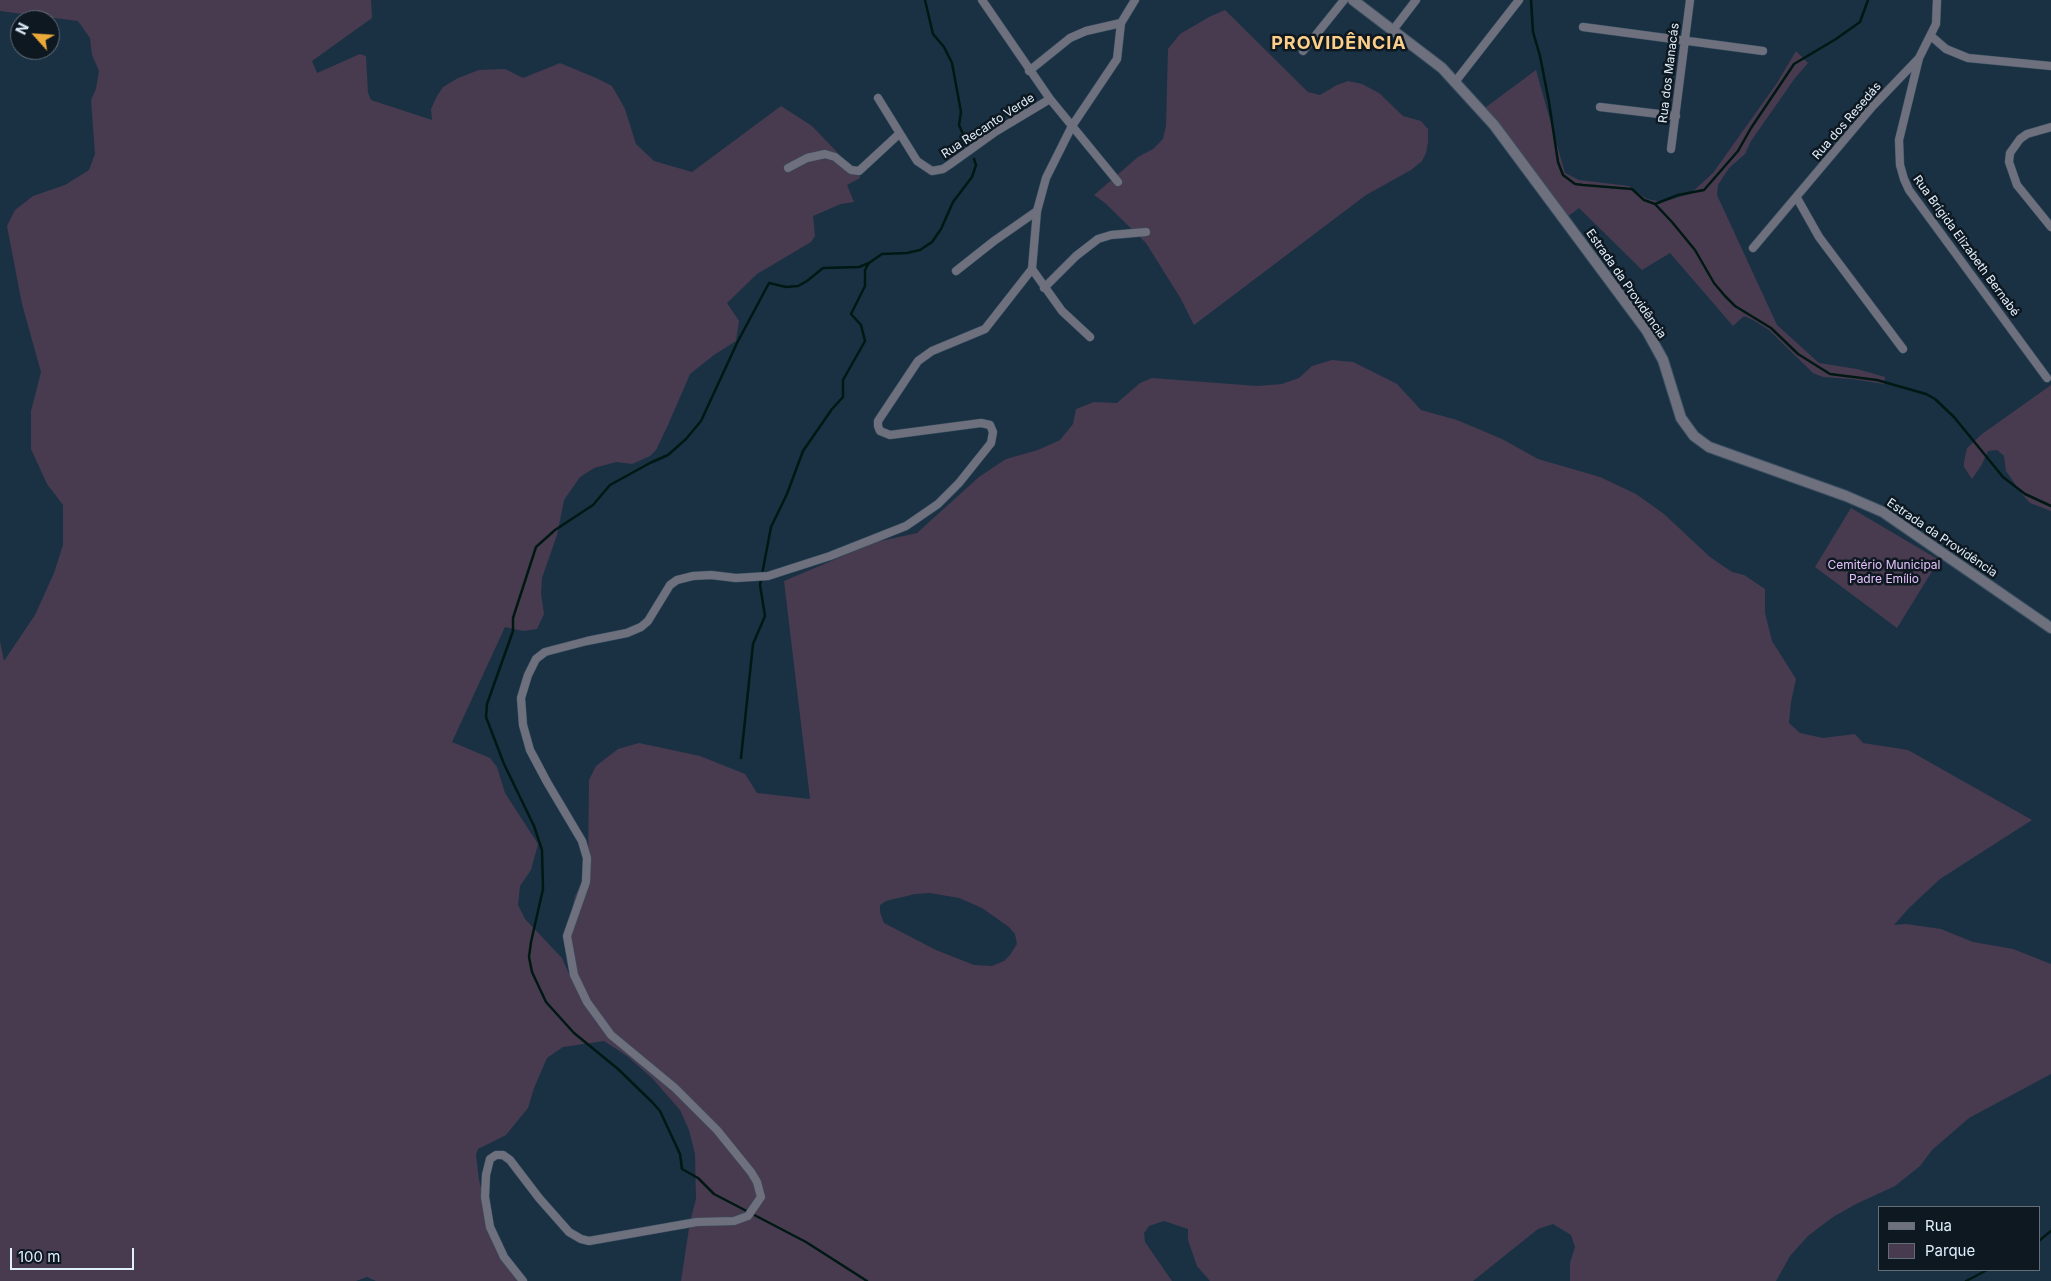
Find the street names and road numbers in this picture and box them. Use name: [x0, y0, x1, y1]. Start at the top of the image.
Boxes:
street label: Rua dos Manacás: [1656, 22, 1682, 124]
street label: Rua dos Resedás: [1810, 79, 1884, 163]
street label: Rua Recanto Verde: [939, 91, 1037, 161]
street label: Rua Brígida Elizabeth Bernabé: [1910, 173, 2022, 319]
street label: Estrada da Providência: [1583, 227, 1669, 341]
street label: Estrada da Providência: [1884, 496, 2000, 580]

